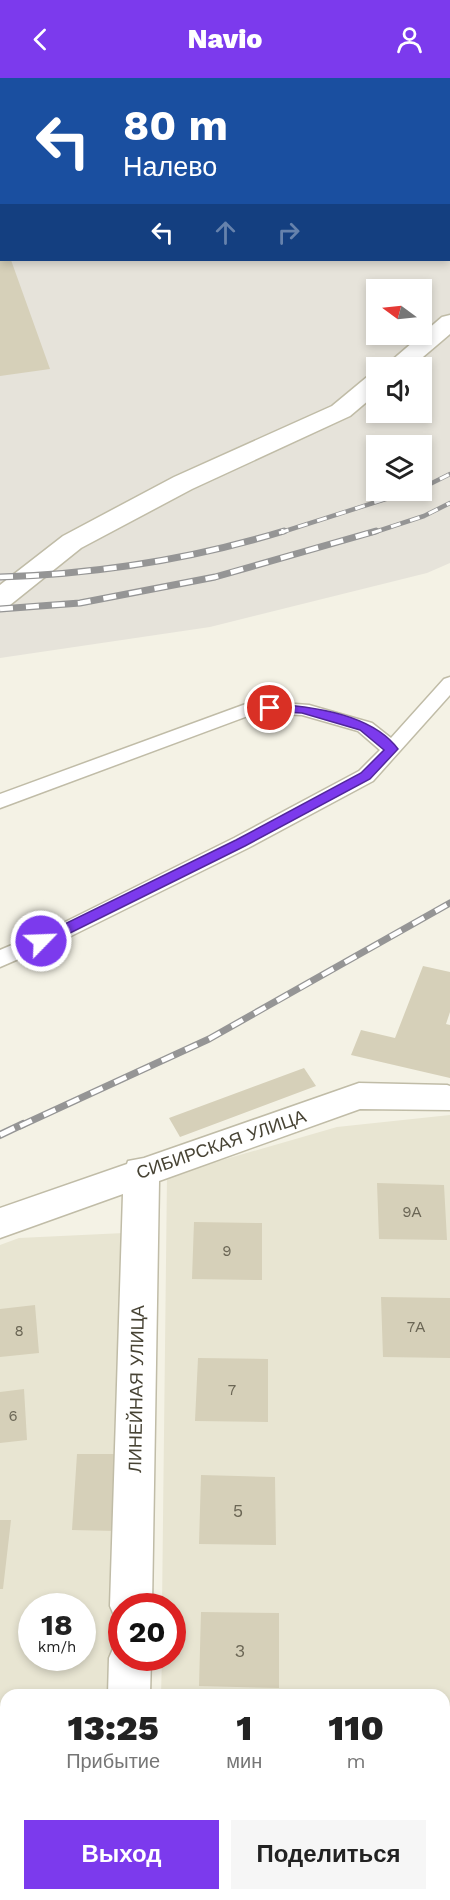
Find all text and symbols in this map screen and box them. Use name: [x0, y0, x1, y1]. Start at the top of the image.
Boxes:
icon: back: [24, 23, 57, 56]
text: Navio: [188, 23, 262, 55]
icon: person: [393, 23, 426, 56]
text: 80 m: [123, 101, 228, 150]
icon: left: [24, 102, 102, 180]
text: Налево: [123, 151, 217, 183]
icon: left: [146, 216, 179, 249]
icon: ahead: [209, 216, 242, 249]
icon: right: [272, 216, 305, 249]
north arrow: [366, 279, 432, 345]
map controls: [366, 279, 432, 501]
button: sound: [366, 357, 432, 423]
button: layers: [366, 435, 432, 501]
pin: [244, 682, 295, 733]
icon: arrive: [253, 691, 286, 724]
position arrow: [9, 909, 73, 973]
street label: СИБИРСКАЯ УЛИЦА: [133, 1105, 309, 1183]
house number: 9А: [402, 1203, 422, 1221]
house number: 9: [222, 1242, 232, 1260]
street label: ЛИНЕЙНАЯ УЛИЦА: [124, 1305, 148, 1473]
house number: 7А: [407, 1318, 425, 1336]
house number: 8: [14, 1322, 24, 1340]
house number: 7: [228, 1381, 236, 1399]
house number: 6: [8, 1407, 18, 1425]
house number: 5: [233, 1500, 243, 1521]
speed limit sign: 20: [108, 1593, 186, 1671]
text: 18: [41, 1607, 73, 1642]
text: km/h: [38, 1638, 76, 1656]
house number: 3: [235, 1640, 245, 1661]
text: 13:25: [68, 1707, 159, 1749]
text: 1: [236, 1707, 252, 1749]
text: 110: [328, 1707, 384, 1749]
text: Прибытие: [66, 1749, 160, 1773]
text: мин: [226, 1749, 262, 1773]
text: m: [347, 1749, 366, 1773]
button: Выход: [24, 1820, 219, 1889]
button: Поделиться: [231, 1820, 426, 1889]

